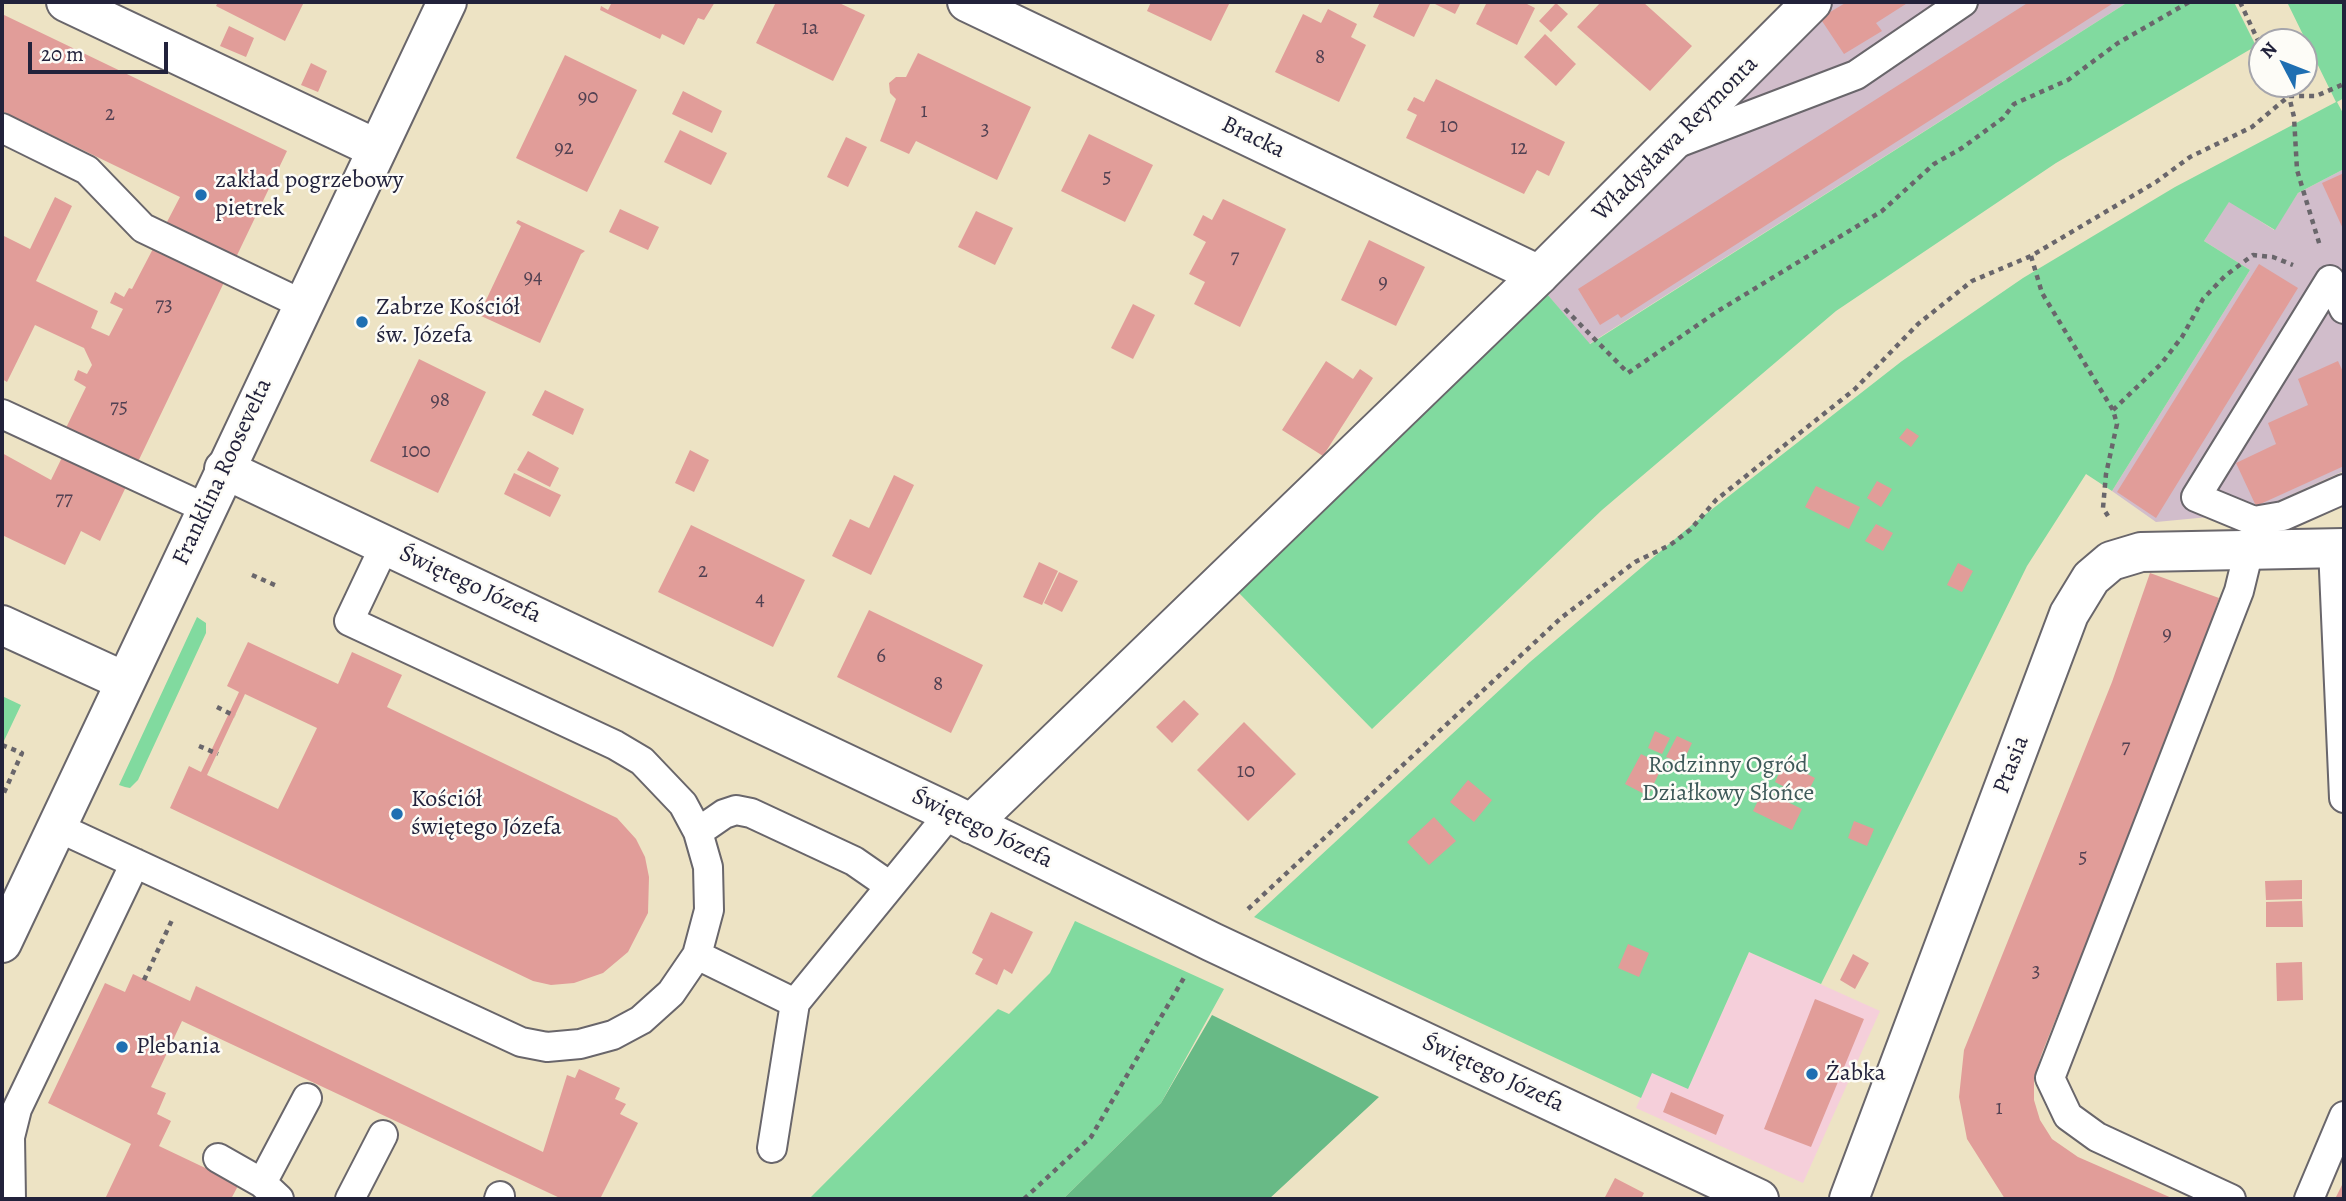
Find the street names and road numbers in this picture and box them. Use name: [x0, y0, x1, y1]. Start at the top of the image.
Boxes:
street label: Władysława Reymonta: [1587, 50, 1765, 228]
street label: Bracka: [1217, 110, 1289, 166]
street label: Franklina Roosevelta: [167, 374, 279, 570]
street label: Świętego Józefa: [394, 540, 546, 630]
street label: Ptasia: [1988, 732, 2036, 798]
street label: Świętego Józefa: [907, 782, 1057, 876]
street label: Świętego Józefa: [1417, 1029, 1569, 1119]

